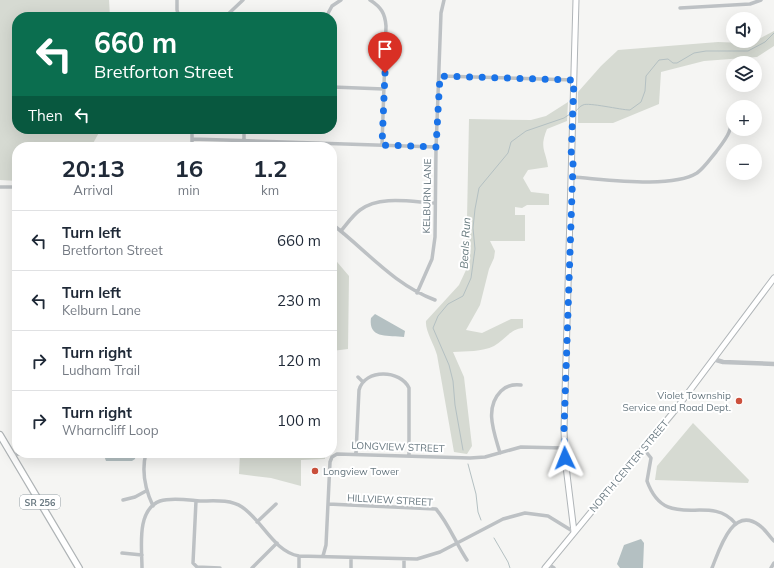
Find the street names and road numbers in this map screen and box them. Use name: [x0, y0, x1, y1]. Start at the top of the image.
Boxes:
street label: KELBURN LANE: [420, 158, 434, 233]
street label: NORTH CENTER STREET: [587, 417, 671, 515]
street label: LONGVIEW STREET: [351, 439, 445, 455]
street label: HILLVIEW STREET: [347, 491, 433, 509]
road number: SR 256: [20, 495, 60, 509]

